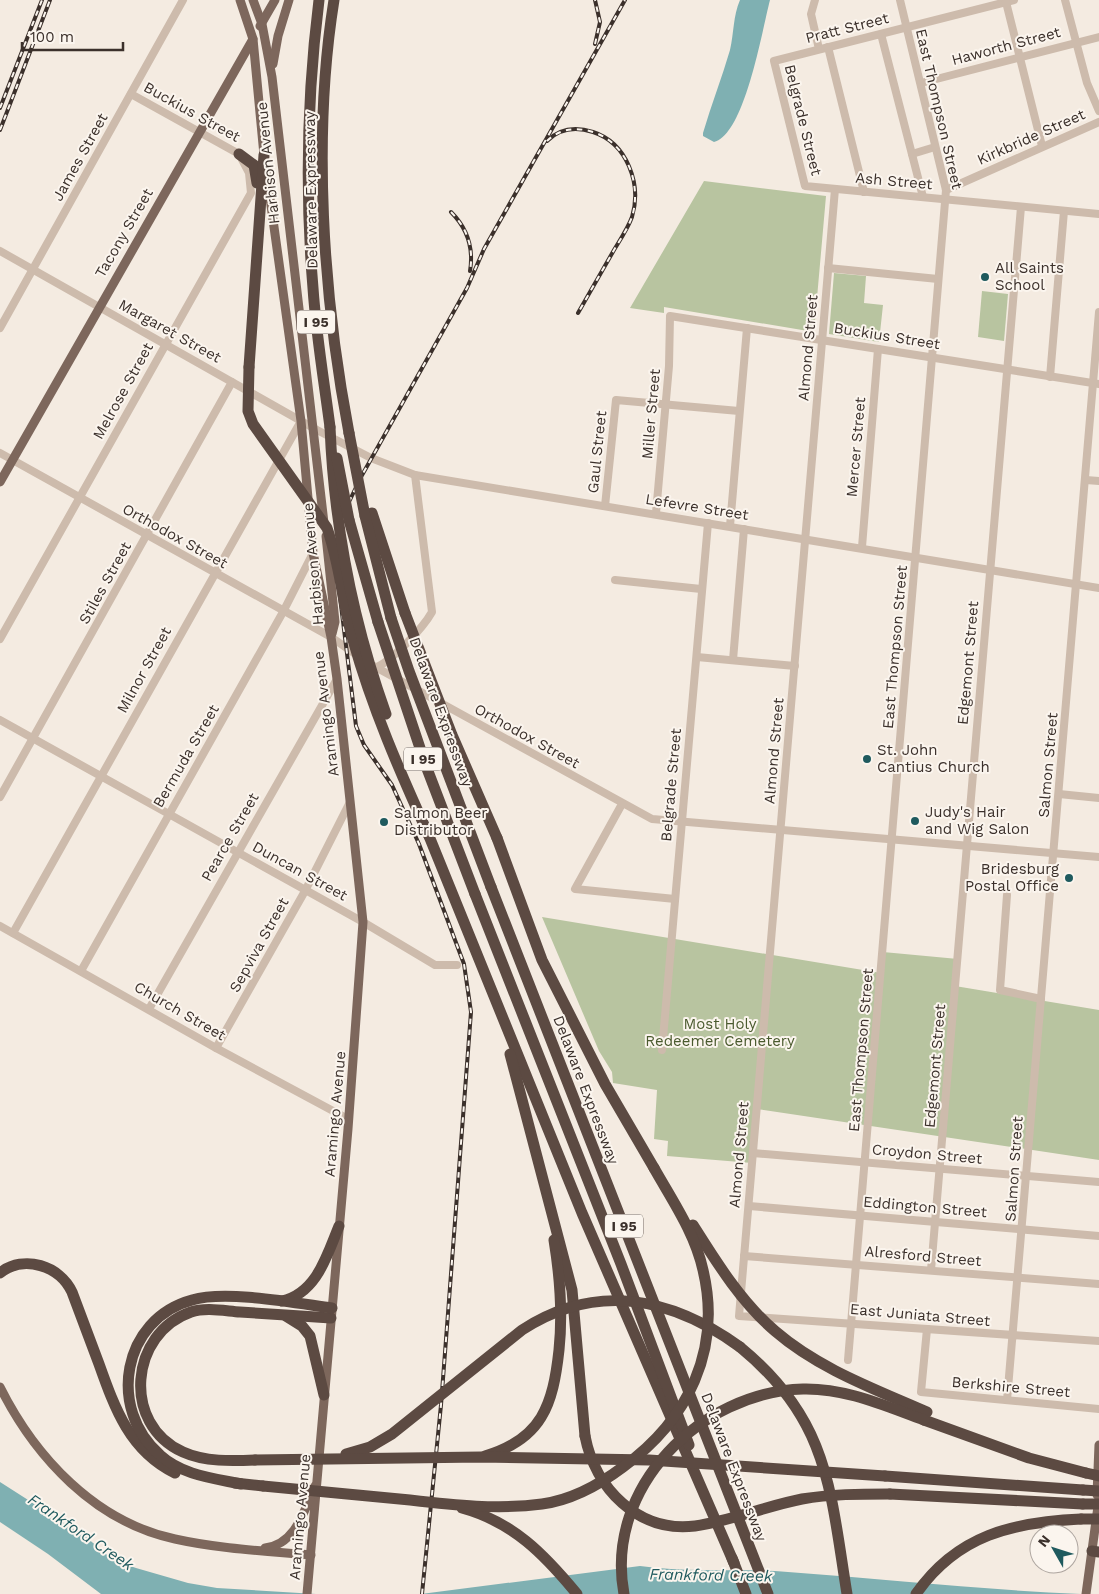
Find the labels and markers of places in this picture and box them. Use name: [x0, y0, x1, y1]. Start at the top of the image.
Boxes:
place label: All Saints School: [995, 259, 1064, 294]
marker: All Saints School: [979, 271, 991, 283]
place label: St. John Cantius Church: [877, 741, 990, 776]
marker: St. John Cantius Church: [861, 753, 873, 765]
place label: Judy's Hair and Wig Salon: [925, 803, 1029, 838]
place label: Salmon Beer Distributor: [394, 804, 487, 839]
marker: Judy's Hair and Wig Salon: [909, 815, 921, 827]
marker: Salmon Beer Distributor: [378, 816, 390, 828]
place label: Bridesburg Postal Office: [965, 860, 1059, 895]
marker: Bridesburg Postal Office: [1063, 872, 1075, 884]

